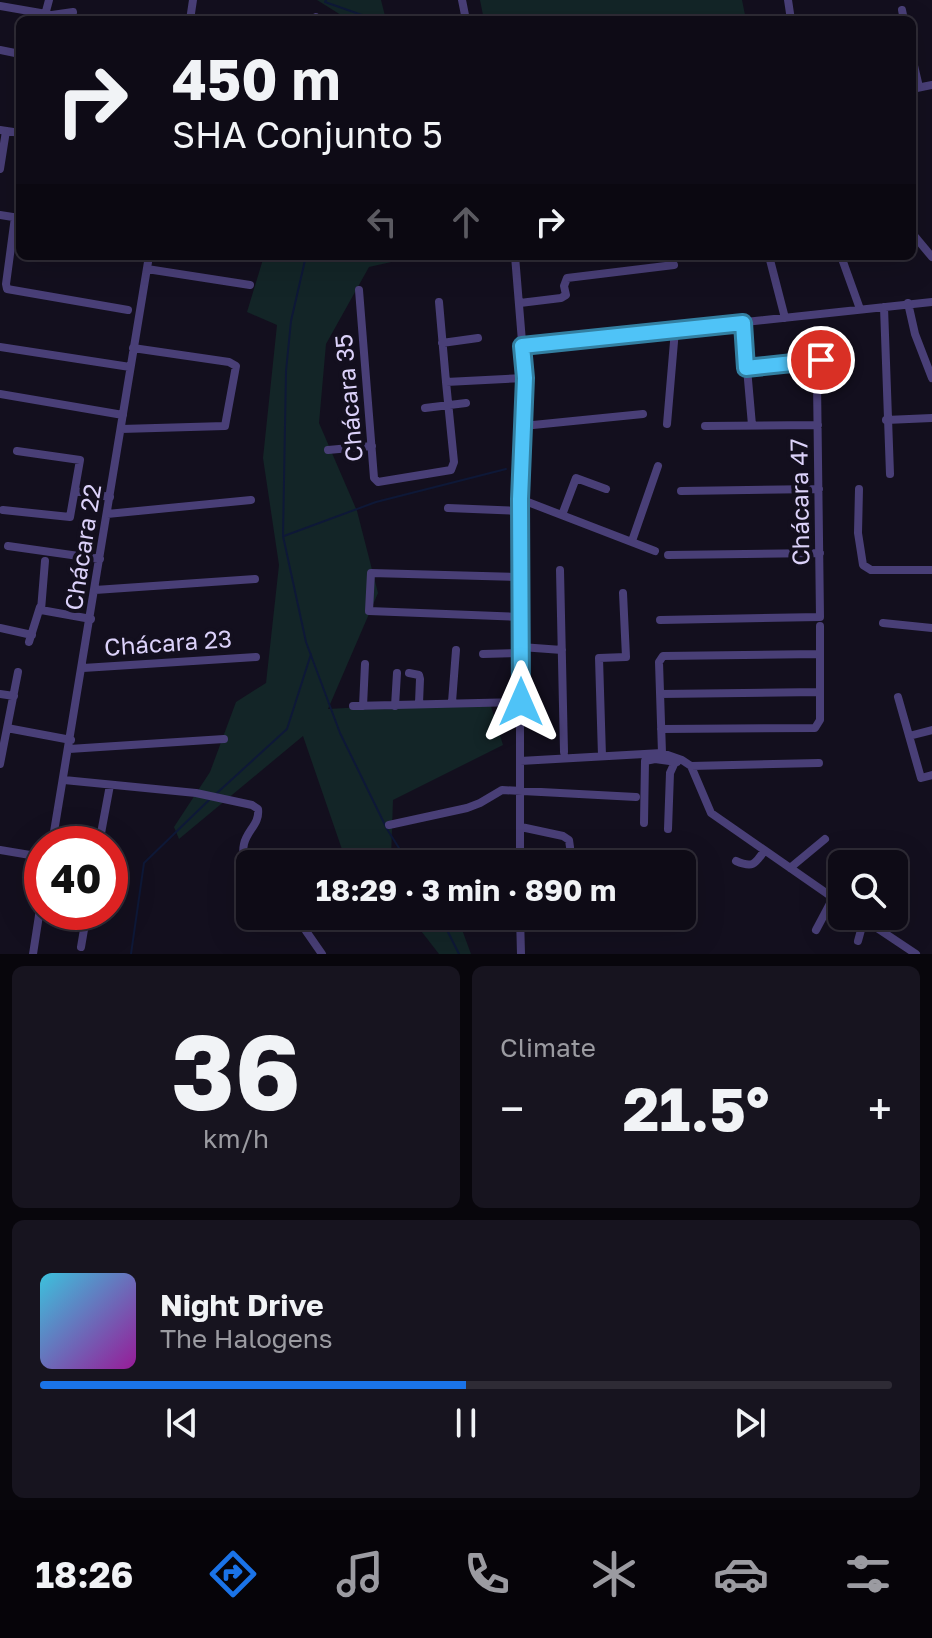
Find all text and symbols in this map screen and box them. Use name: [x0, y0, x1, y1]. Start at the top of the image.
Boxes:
text: 450 m: [172, 45, 341, 112]
icon: right: [40, 48, 144, 152]
text: SHA Conjunto 5: [172, 113, 443, 156]
icon: left: [360, 200, 404, 244]
icon: ahead: [444, 200, 488, 244]
icon: right: [528, 200, 572, 244]
pin: [787, 326, 855, 394]
street label: Chácara 35: [328, 333, 368, 463]
icon: arrive: [799, 338, 843, 382]
street label: Chácara 47: [783, 438, 815, 566]
street label: Chácara 22: [58, 482, 106, 612]
street label: Chácara 23: [103, 623, 233, 661]
position arrow: [479, 660, 563, 744]
speed limit sign: 40: [24, 826, 128, 930]
map controls: [828, 850, 908, 930]
button: search: [828, 850, 908, 930]
text: 18:29 · 3 min · 890 m: [316, 872, 616, 908]
text: 36: [171, 1008, 301, 1133]
text: Climate: [500, 1032, 596, 1063]
text: 21.5°: [623, 1072, 769, 1144]
text: −: [500, 1082, 524, 1135]
text: +: [868, 1082, 892, 1135]
text: km/h: [203, 1123, 269, 1154]
text: Night Drive: [160, 1287, 324, 1323]
text: The Halogens: [160, 1323, 333, 1354]
icon: previous: [160, 1401, 204, 1445]
icon: pause: [444, 1401, 488, 1445]
icon: next: [728, 1401, 772, 1445]
icon: directions: [205, 1546, 261, 1602]
icon: music: [332, 1546, 388, 1602]
icon: phone: [459, 1546, 515, 1602]
icon: climate: [586, 1546, 642, 1602]
icon: car: [713, 1546, 769, 1602]
icon: filters: [840, 1546, 896, 1602]
text: 18:26: [36, 1553, 133, 1596]

